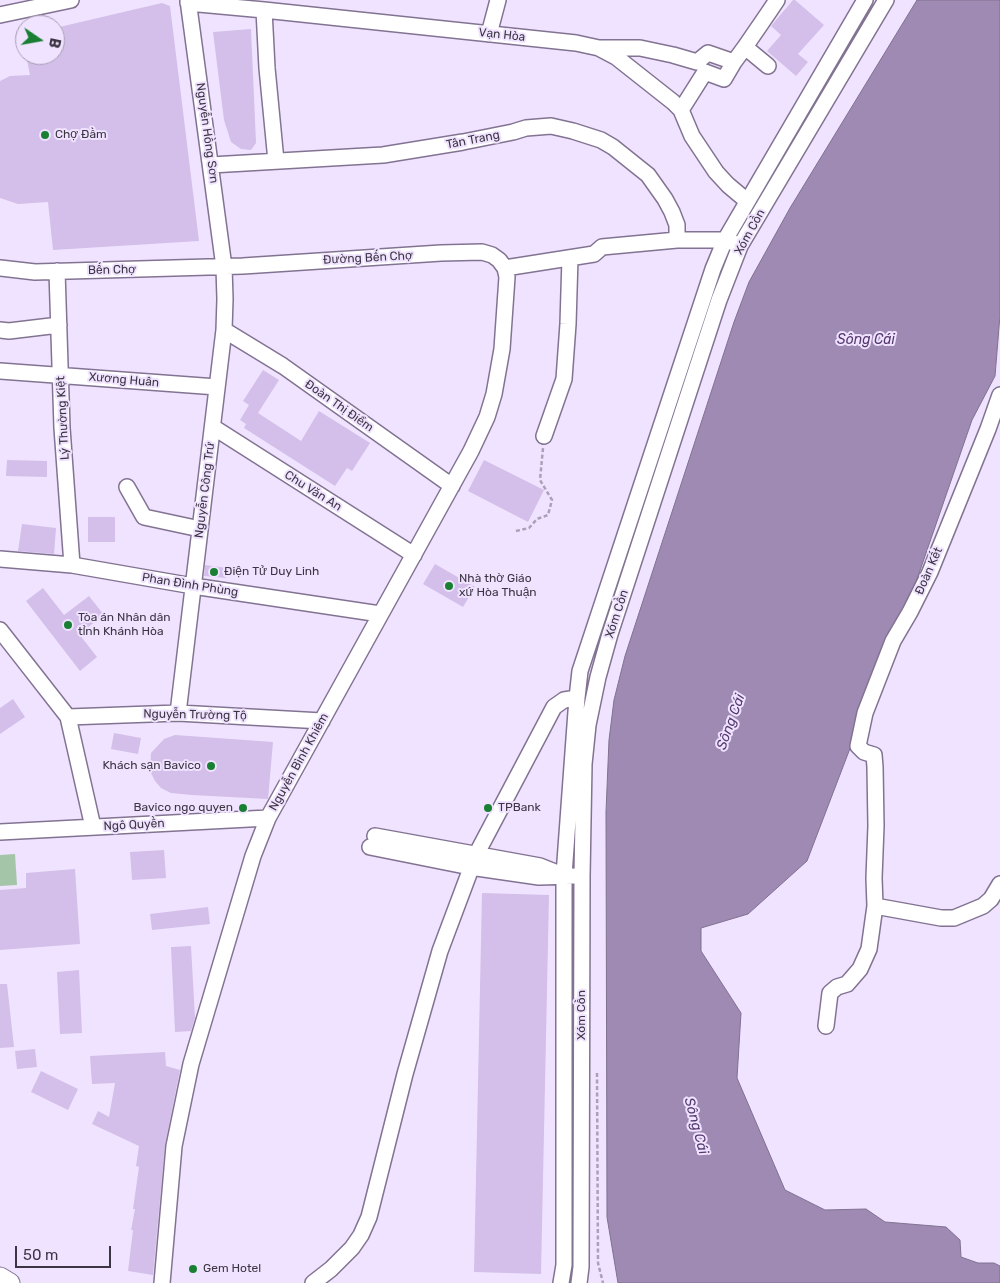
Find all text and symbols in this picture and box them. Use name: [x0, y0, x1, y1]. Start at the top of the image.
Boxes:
north arrow: [15, 15, 65, 65]
street label: Vạn Hòa: [478, 25, 526, 45]
text: B: [45, 36, 64, 50]
street label: Nguyễn Hồng Sơn: [193, 82, 221, 184]
place label: Chợ Đầm: [55, 128, 107, 142]
street label: Tân Trang: [445, 128, 501, 152]
marker: Chợ Đầm: [39, 129, 51, 141]
street label: Xóm Cồn: [732, 207, 768, 257]
street label: Đường Bến Chợ: [323, 248, 413, 268]
street label: Bến Chợ: [88, 262, 136, 278]
water label: Sông Cái: [837, 332, 895, 348]
street label: Xương Huân: [88, 370, 160, 390]
street label: Lý Thường Kiệt: [54, 376, 72, 460]
street label: Đoàn Thị Điểm: [302, 377, 376, 435]
street label: Nguyễn Công Trứ: [192, 441, 218, 539]
street label: Chu Văn An: [282, 468, 344, 514]
street label: Đoàn Kết: [912, 545, 946, 597]
place label: Điện Tử Duy Linh: [224, 565, 319, 579]
marker: Điện Tử Duy Linh: [208, 566, 220, 578]
street label: Phan Đình Phùng: [141, 570, 239, 600]
place label: Nhà thờ Giáo xứ Hòa Thuận: [459, 572, 537, 600]
marker: Nhà thờ Giáo xứ Hòa Thuận: [443, 580, 455, 592]
street label: Xóm Cồn: [602, 588, 632, 640]
place label: Tòa án Nhân dân tỉnh Khánh Hòa: [78, 611, 171, 639]
marker: Tòa án Nhân dân tỉnh Khánh Hòa: [62, 619, 74, 631]
water label: Sông Cái: [713, 692, 749, 752]
street label: Nguyễn Trường Tộ: [143, 707, 247, 723]
street label: Nguyễn Bình Khiêm: [266, 711, 332, 813]
place label: Khách sạn Bavico: [102, 759, 201, 773]
marker: Khách sạn Bavico: [205, 760, 217, 772]
place label: Bavico ngo quyen: [133, 801, 233, 815]
place label: TPBank: [498, 801, 541, 815]
marker: Bavico ngo quyen: [237, 802, 249, 814]
marker: TPBank: [482, 802, 494, 814]
street label: Ngô Quyền: [103, 816, 165, 834]
street label: Xóm Cồn: [575, 990, 589, 1040]
water label: Sông Cái: [680, 1096, 712, 1156]
scale bar: [18, 1236, 114, 1268]
text: 50 m: [23, 1246, 58, 1264]
place label: Gem Hotel: [203, 1262, 261, 1276]
marker: Gem Hotel: [187, 1263, 199, 1275]

